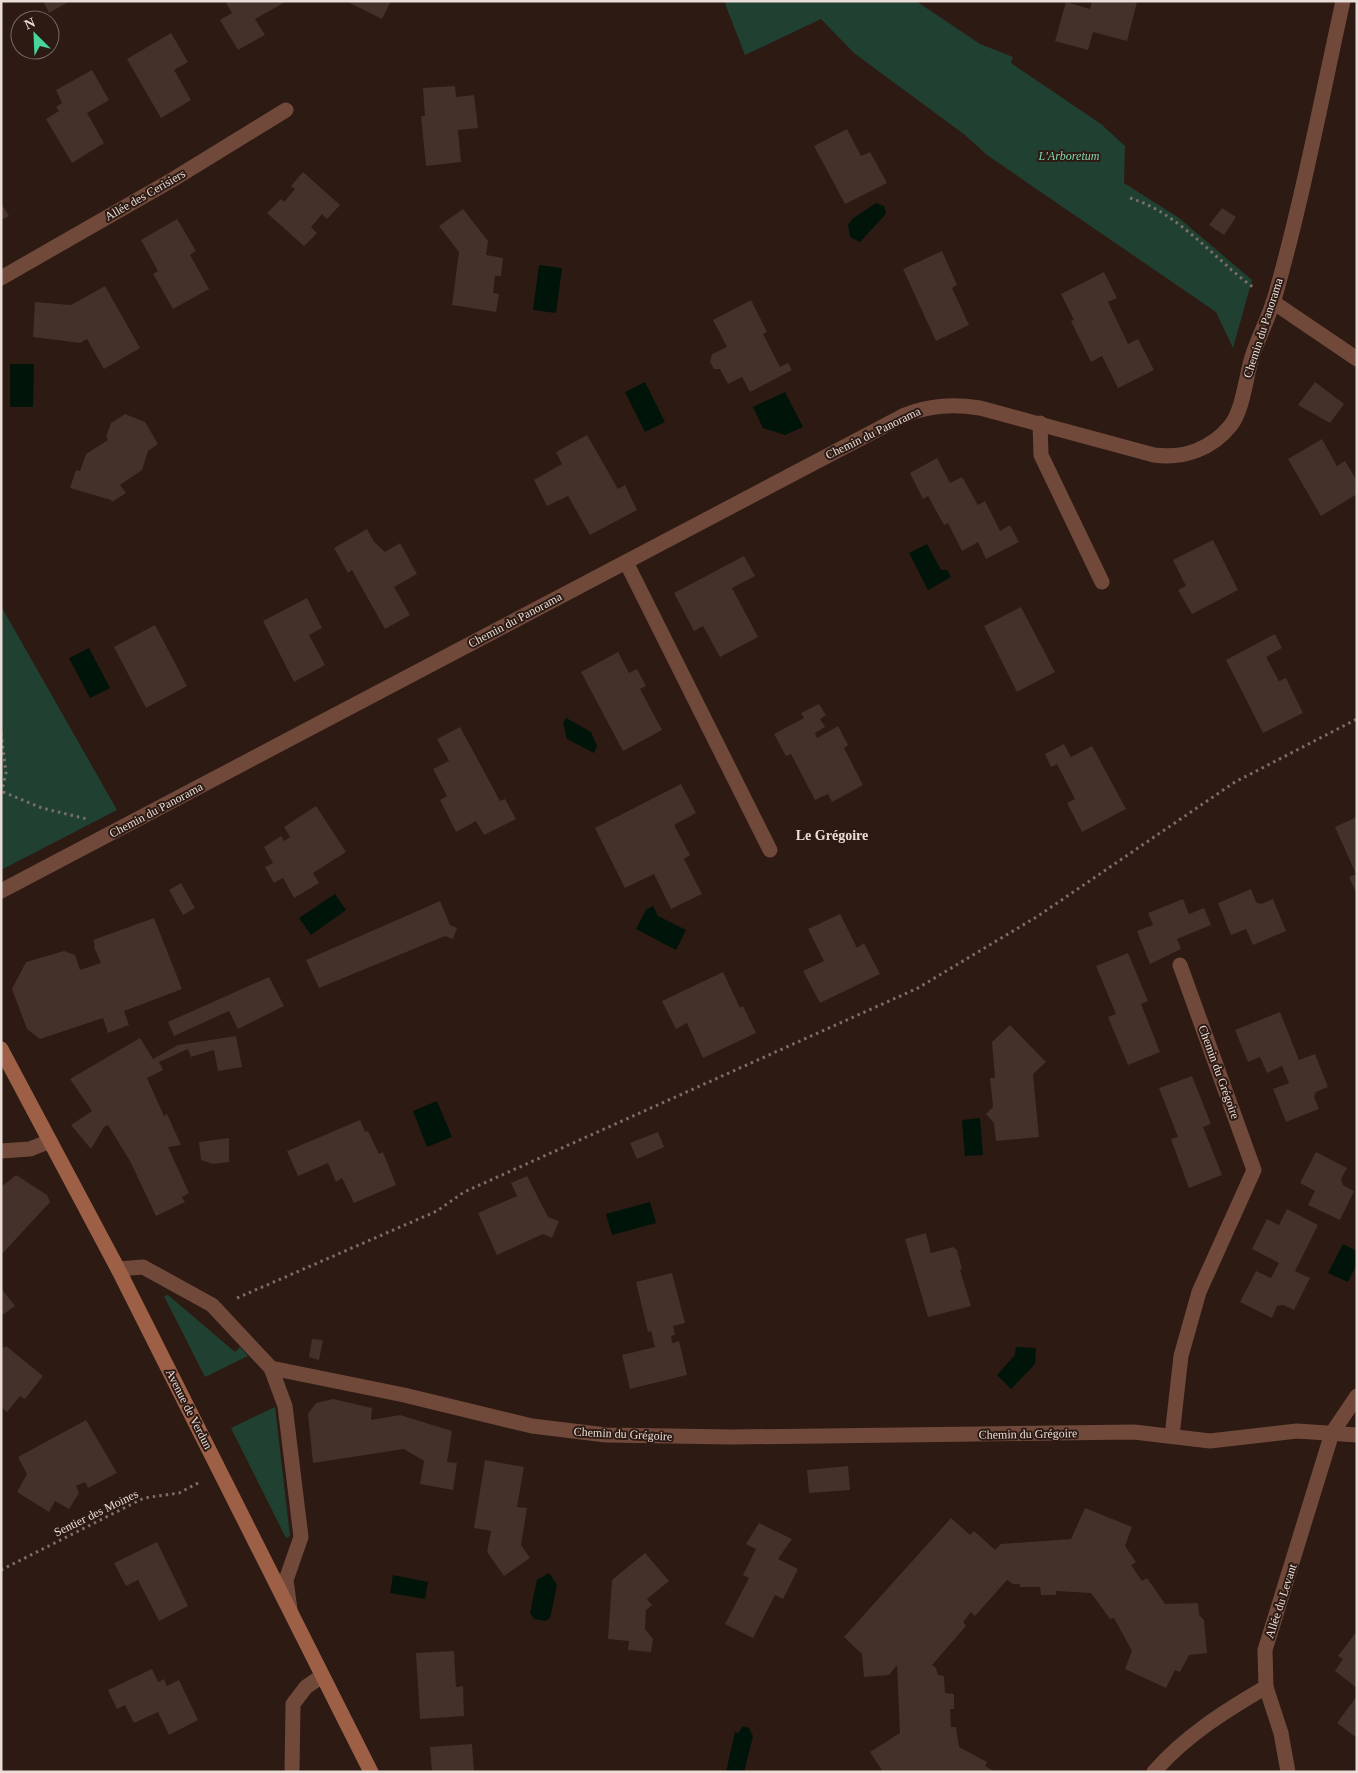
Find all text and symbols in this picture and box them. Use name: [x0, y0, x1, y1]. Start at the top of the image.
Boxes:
north arrow: [10, 10, 60, 60]
text: N: [22, 15, 38, 32]
park label: L'Arboretum: [1038, 149, 1100, 163]
street label: Allée des Cerisiers: [102, 166, 188, 224]
street label: Chemin du Panorama: [1240, 276, 1286, 380]
street label: Chemin du Panorama: [823, 404, 923, 462]
street label: Chemin du Panorama: [466, 589, 565, 651]
street label: Chemin du Panorama: [107, 779, 206, 841]
district label: Le Grégoire: [796, 828, 868, 843]
street label: Chemin du Grégoire: [1196, 1023, 1242, 1121]
street label: Avenue de Verdun: [163, 1367, 215, 1451]
street label: Chemin du Grégoire: [573, 1424, 673, 1444]
street label: Chemin du Grégoire: [979, 1426, 1077, 1442]
street label: Sentier des Moines: [52, 1486, 141, 1539]
street label: Allée du Levant: [1262, 1561, 1300, 1640]

